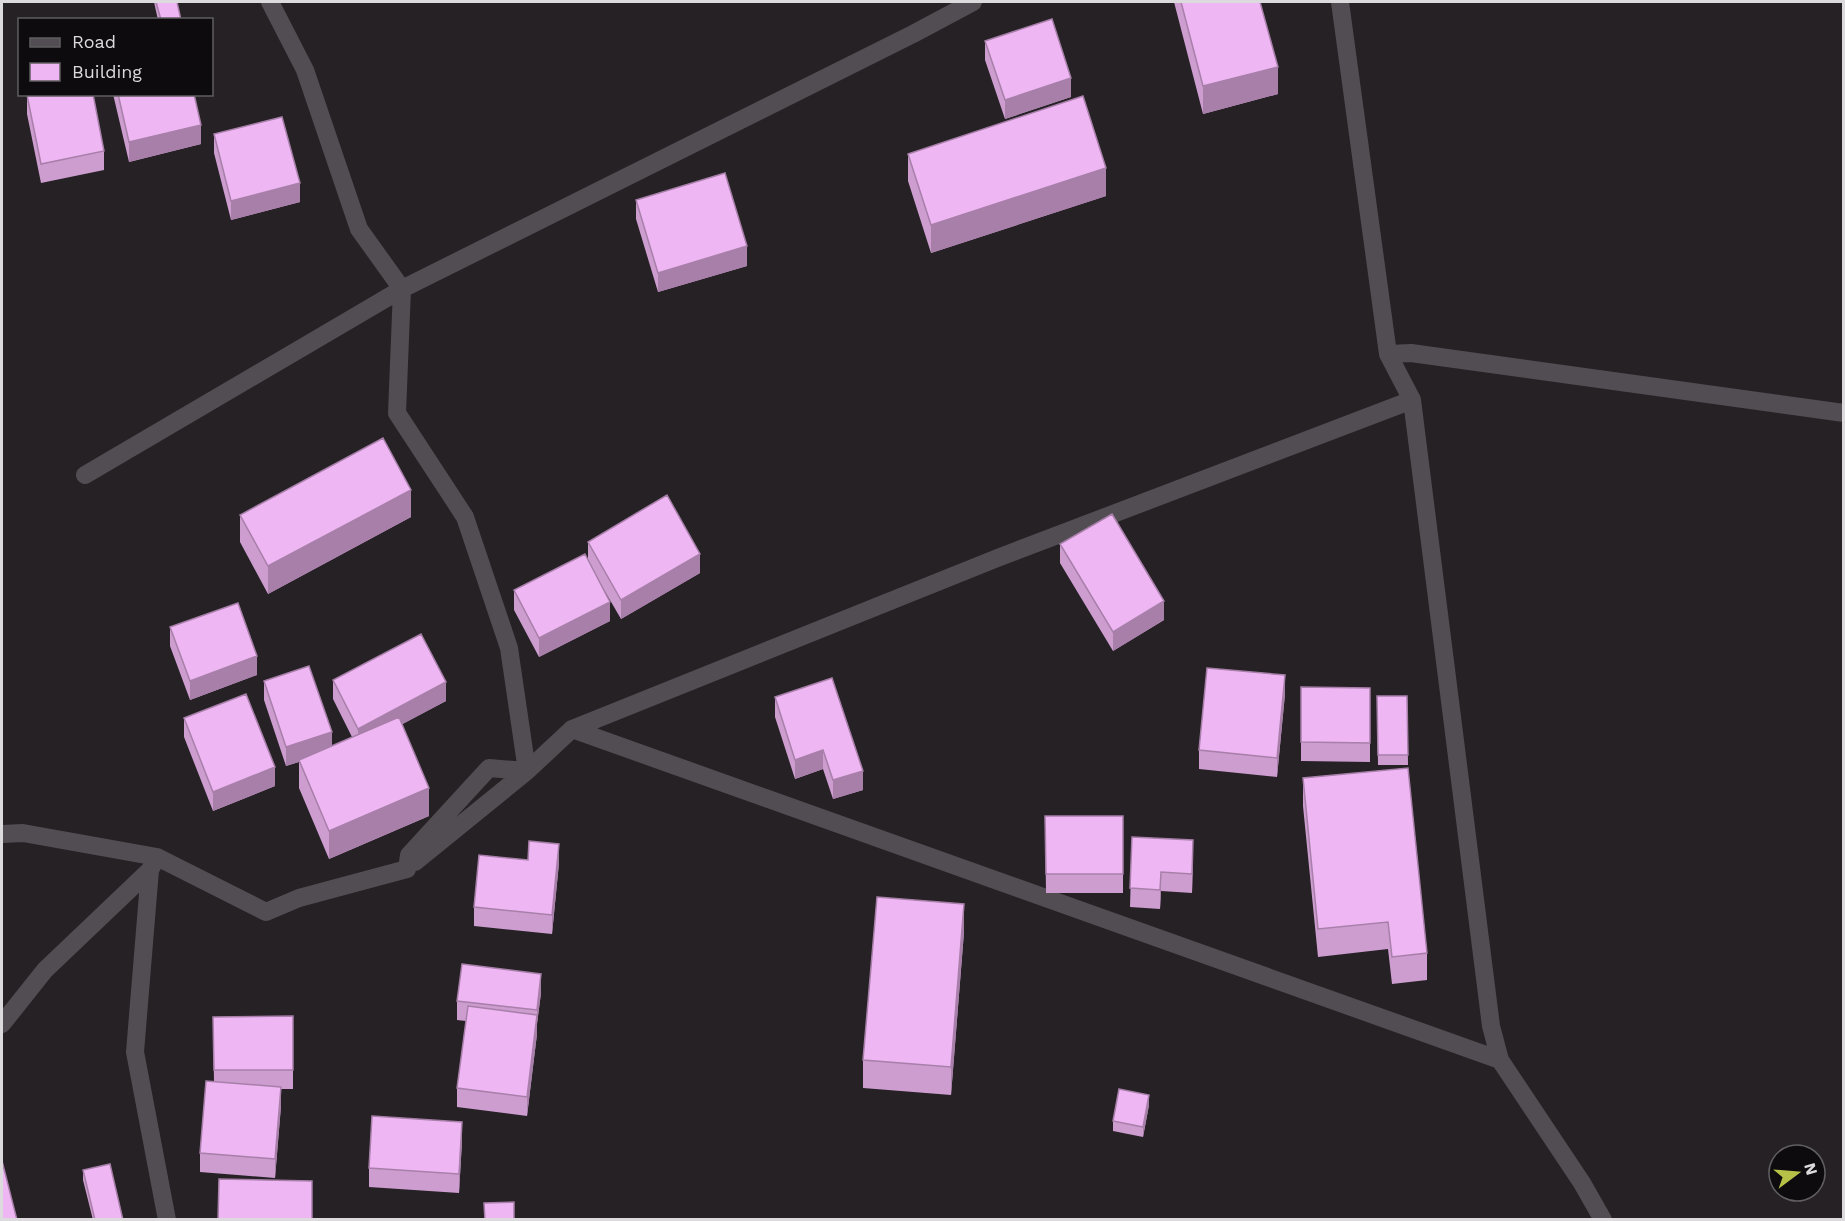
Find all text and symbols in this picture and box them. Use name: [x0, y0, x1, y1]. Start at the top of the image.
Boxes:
legend: [18, 18, 213, 96]
text: Road: [72, 31, 116, 52]
text: Building: [72, 61, 142, 82]
north arrow: [1767, 1143, 1827, 1203]
text: N: [1800, 1161, 1822, 1177]

